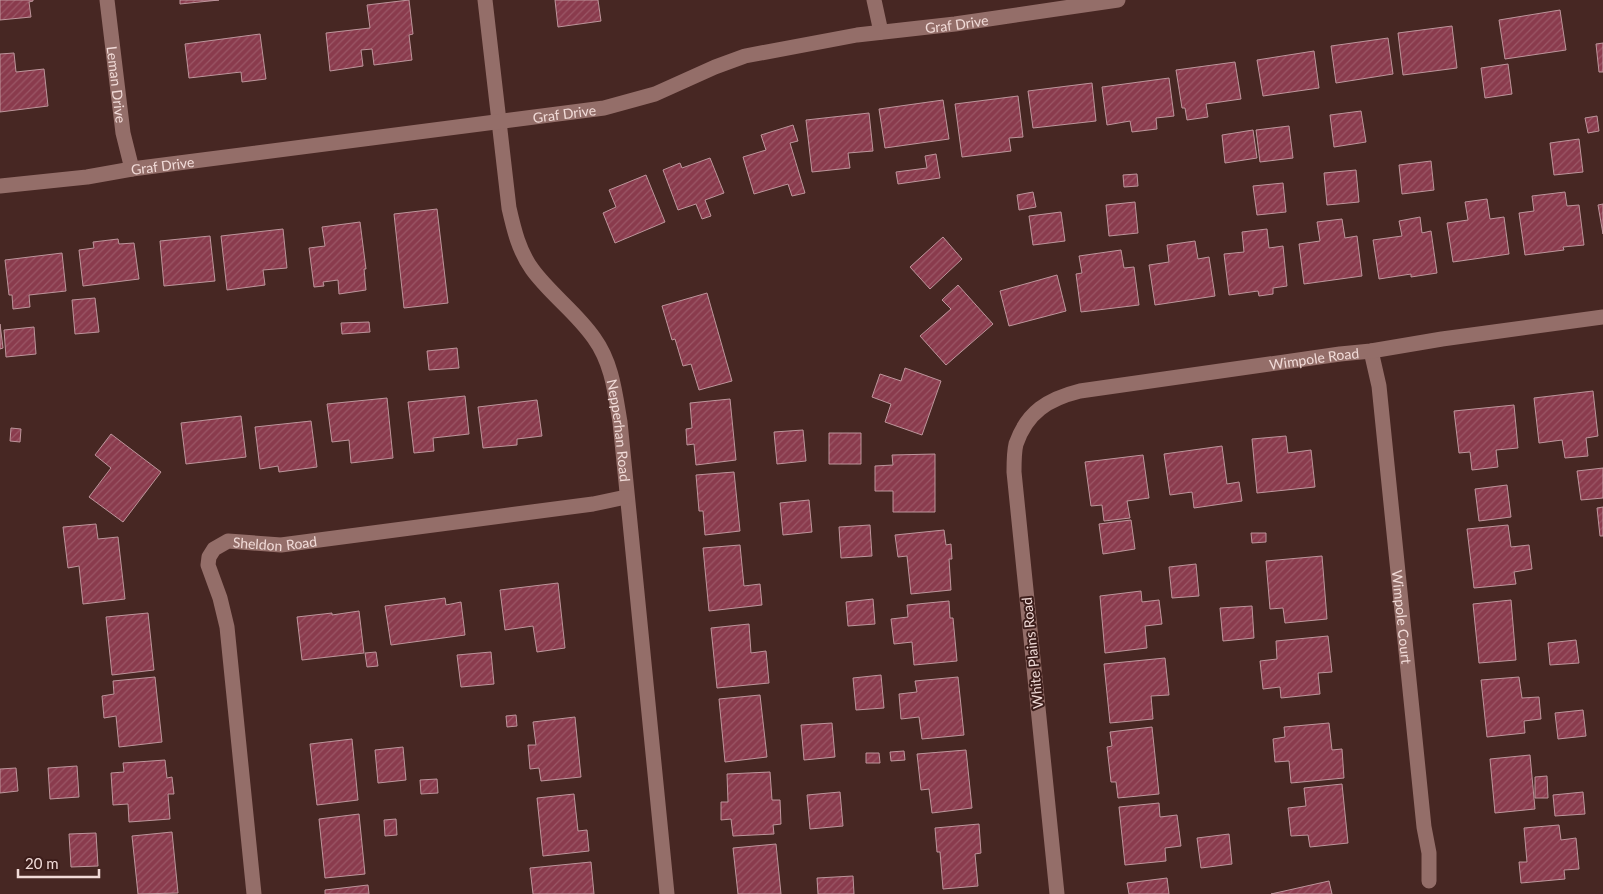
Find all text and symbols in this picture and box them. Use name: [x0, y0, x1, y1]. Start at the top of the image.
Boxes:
street label: Graf Drive: [924, 11, 989, 36]
street label: Leman Drive: [104, 45, 130, 124]
street label: Graf Drive: [532, 101, 597, 126]
street label: Graf Drive: [130, 153, 195, 178]
street label: Wimpole Road: [1268, 344, 1360, 372]
street label: Nepperhan Road: [604, 377, 634, 483]
street label: Sheldon Road: [232, 532, 318, 554]
street label: Wimpole Court: [1389, 569, 1416, 665]
street label: White Plains Road: [1018, 596, 1046, 710]
scale bar: [18, 846, 99, 878]
text: 20 m: [25, 854, 59, 872]

